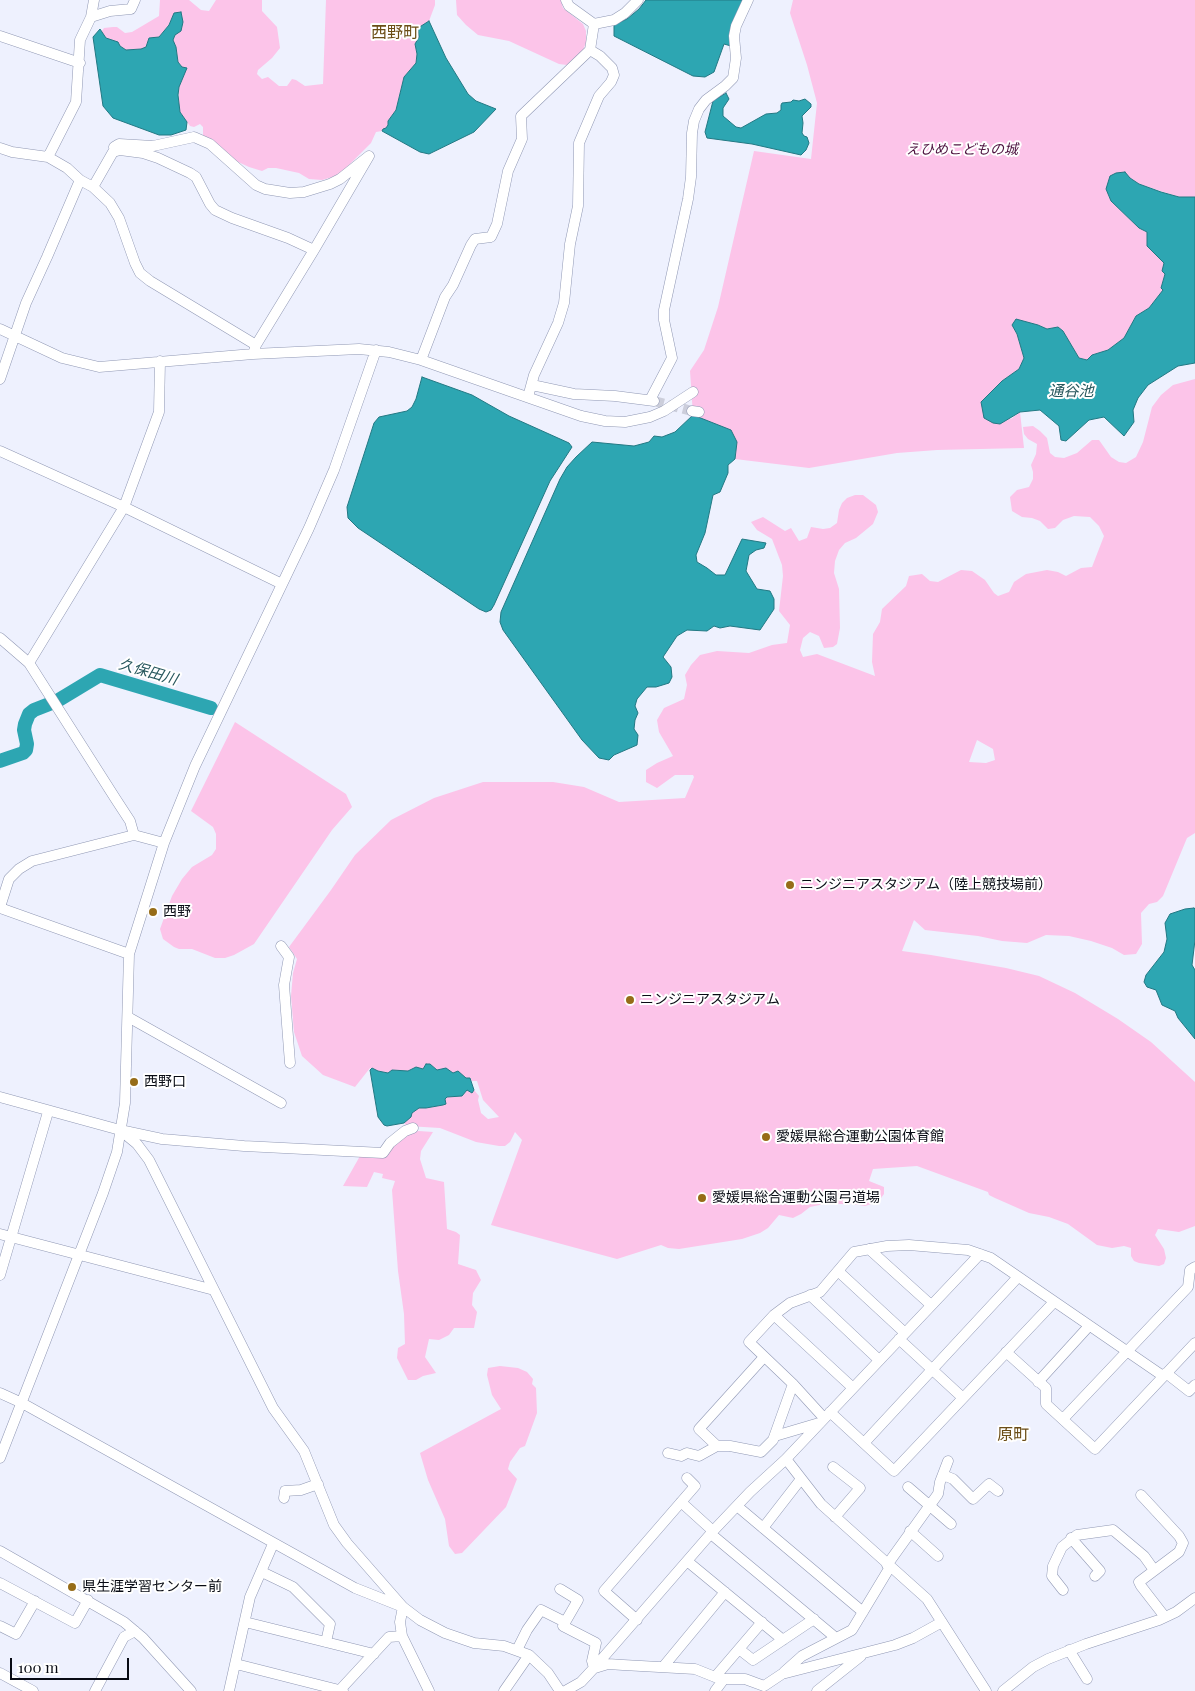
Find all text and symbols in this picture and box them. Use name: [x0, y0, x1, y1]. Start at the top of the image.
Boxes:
district label: 西野町: [371, 23, 419, 43]
park label: えひめこどもの城: [906, 142, 1018, 158]
water label: 通谷池: [1049, 382, 1093, 400]
water label: 久保田川: [117, 655, 179, 689]
place label: ニンジニアスタジアム（陸上競技場前）: [800, 877, 1052, 893]
marker: ニンジニアスタジアム（陸上競技場前）: [784, 879, 796, 891]
place label: 西野: [163, 904, 191, 920]
marker: 西野: [147, 906, 159, 918]
place label: ニンジニアスタジアム: [640, 992, 780, 1008]
marker: ニンジニアスタジアム: [624, 994, 636, 1006]
place label: 西野口: [144, 1074, 186, 1090]
marker: 西野口: [128, 1076, 140, 1088]
place label: 愛媛県総合運動公園体育館: [776, 1129, 944, 1145]
marker: 愛媛県総合運動公園体育館: [760, 1131, 772, 1143]
place label: 愛媛県総合運動公園弓道場: [712, 1190, 880, 1206]
marker: 愛媛県総合運動公園弓道場: [696, 1192, 708, 1204]
district label: 原町: [997, 1425, 1029, 1445]
place label: 県生涯学習センター前: [82, 1579, 222, 1595]
marker: 県生涯学習センター前: [66, 1581, 78, 1593]
scale bar: [12, 1648, 131, 1680]
text: 100 m: [18, 1657, 59, 1677]

